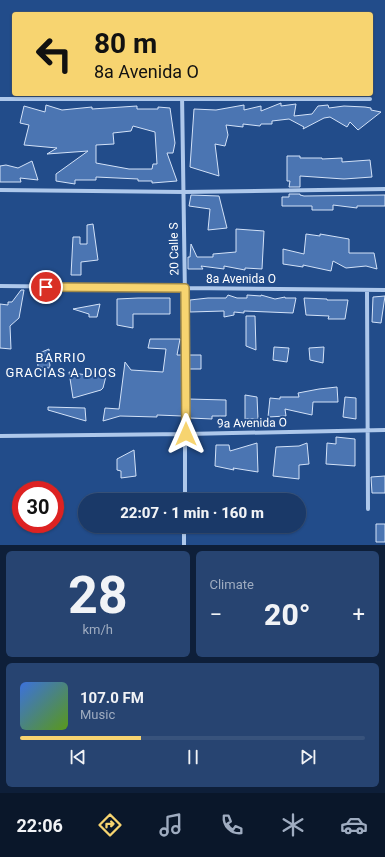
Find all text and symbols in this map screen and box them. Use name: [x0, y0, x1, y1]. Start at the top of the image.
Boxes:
text: 80 m: [94, 27, 157, 60]
icon: left: [28, 28, 80, 80]
text: 8a Avenida O: [94, 61, 199, 82]
street label: 20 Calle S: [167, 222, 181, 276]
pin: [29, 270, 63, 304]
street label: 8a Avenida O: [206, 272, 276, 286]
icon: arrive: [35, 276, 57, 298]
district label: BARRIO GRACIAS A DIOS: [5, 350, 117, 380]
position arrow: [165, 413, 207, 455]
street label: 9a Avenida O: [217, 415, 287, 431]
speed limit sign: 30: [12, 481, 64, 533]
text: 22:07 · 1 min · 160 m: [120, 504, 264, 522]
text: 28: [68, 565, 128, 626]
text: Climate: [210, 577, 254, 592]
text: 20°: [264, 597, 311, 632]
text: −: [210, 602, 222, 627]
text: +: [353, 602, 365, 627]
text: km/h: [82, 622, 113, 637]
text: 107.0 FM: [80, 689, 144, 707]
text: Music: [80, 707, 115, 722]
icon: previous: [67, 746, 89, 768]
icon: pause: [182, 746, 204, 768]
icon: next: [297, 746, 319, 768]
icon: directions: [96, 811, 124, 839]
icon: music: [157, 811, 185, 839]
icon: phone: [218, 811, 246, 839]
icon: climate: [279, 811, 307, 839]
icon: car: [340, 811, 368, 839]
text: 22:06: [17, 815, 63, 836]

